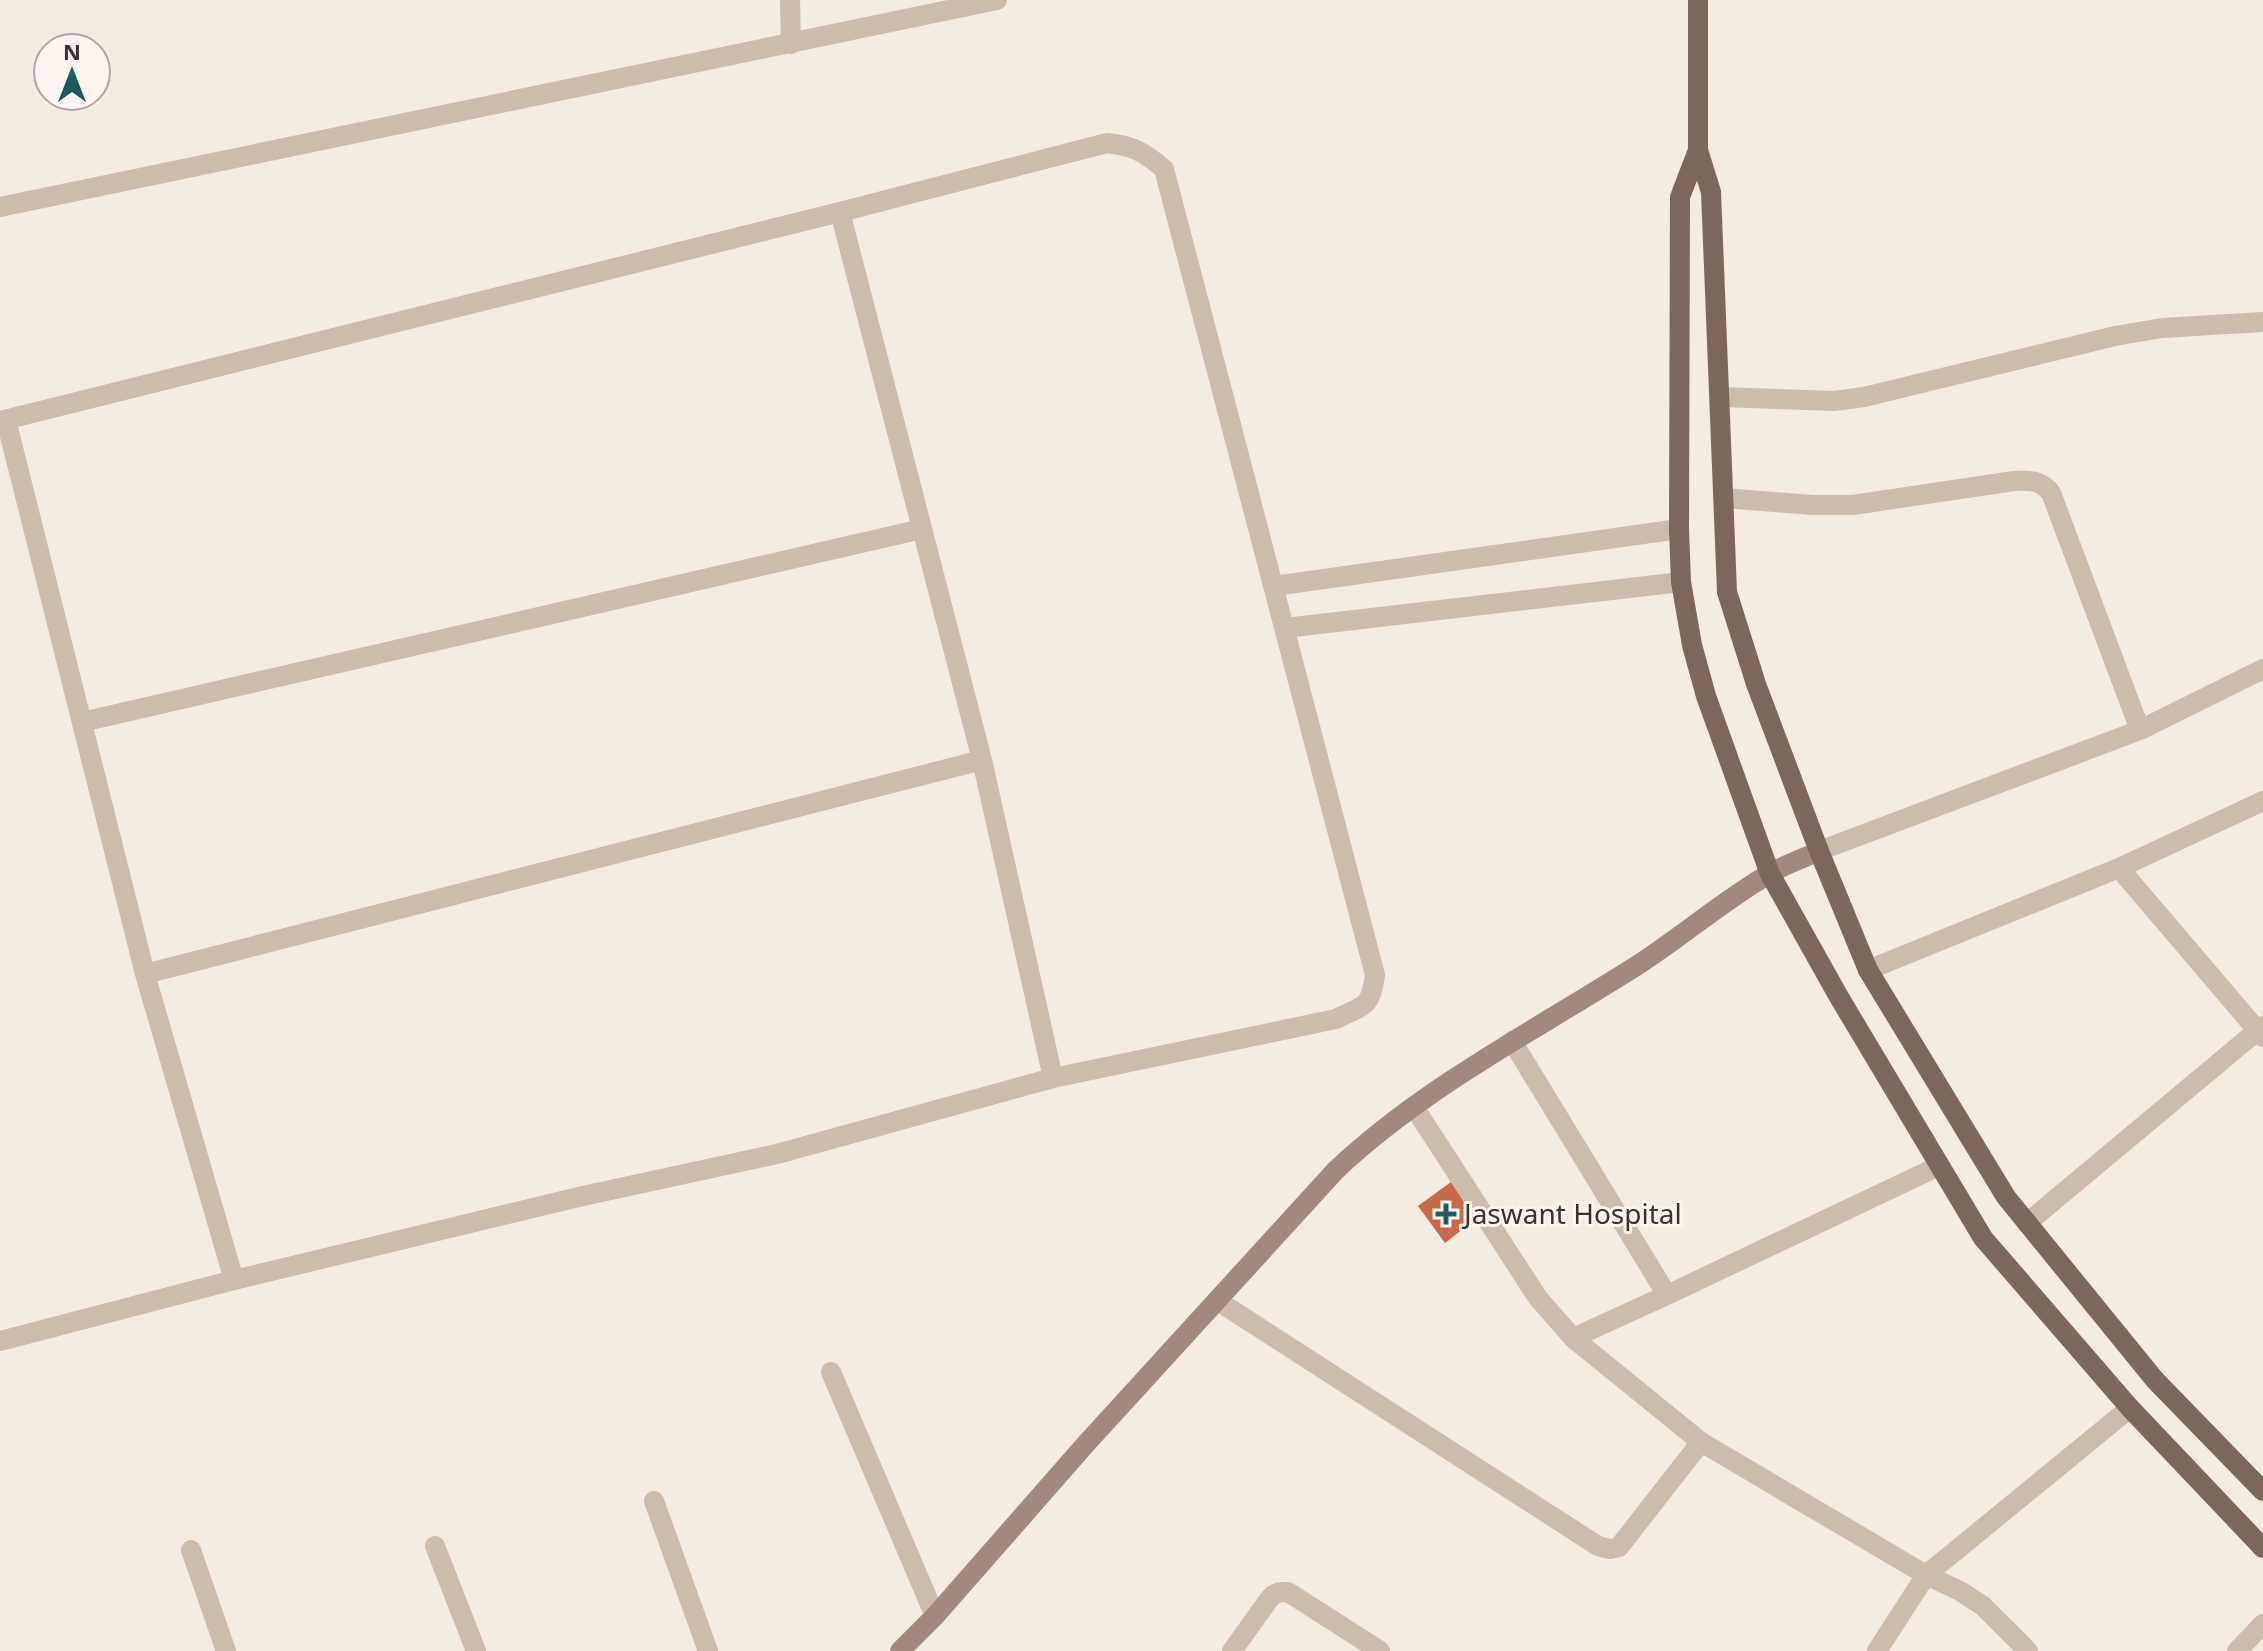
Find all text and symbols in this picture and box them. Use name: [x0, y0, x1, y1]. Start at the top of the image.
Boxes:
north arrow: [32, 32, 112, 112]
text: N: [63, 36, 81, 66]
place label: Jaswant Hospital: [1461, 1194, 1682, 1232]
marker: Jaswant Hospital: [1435, 1203, 1457, 1225]

